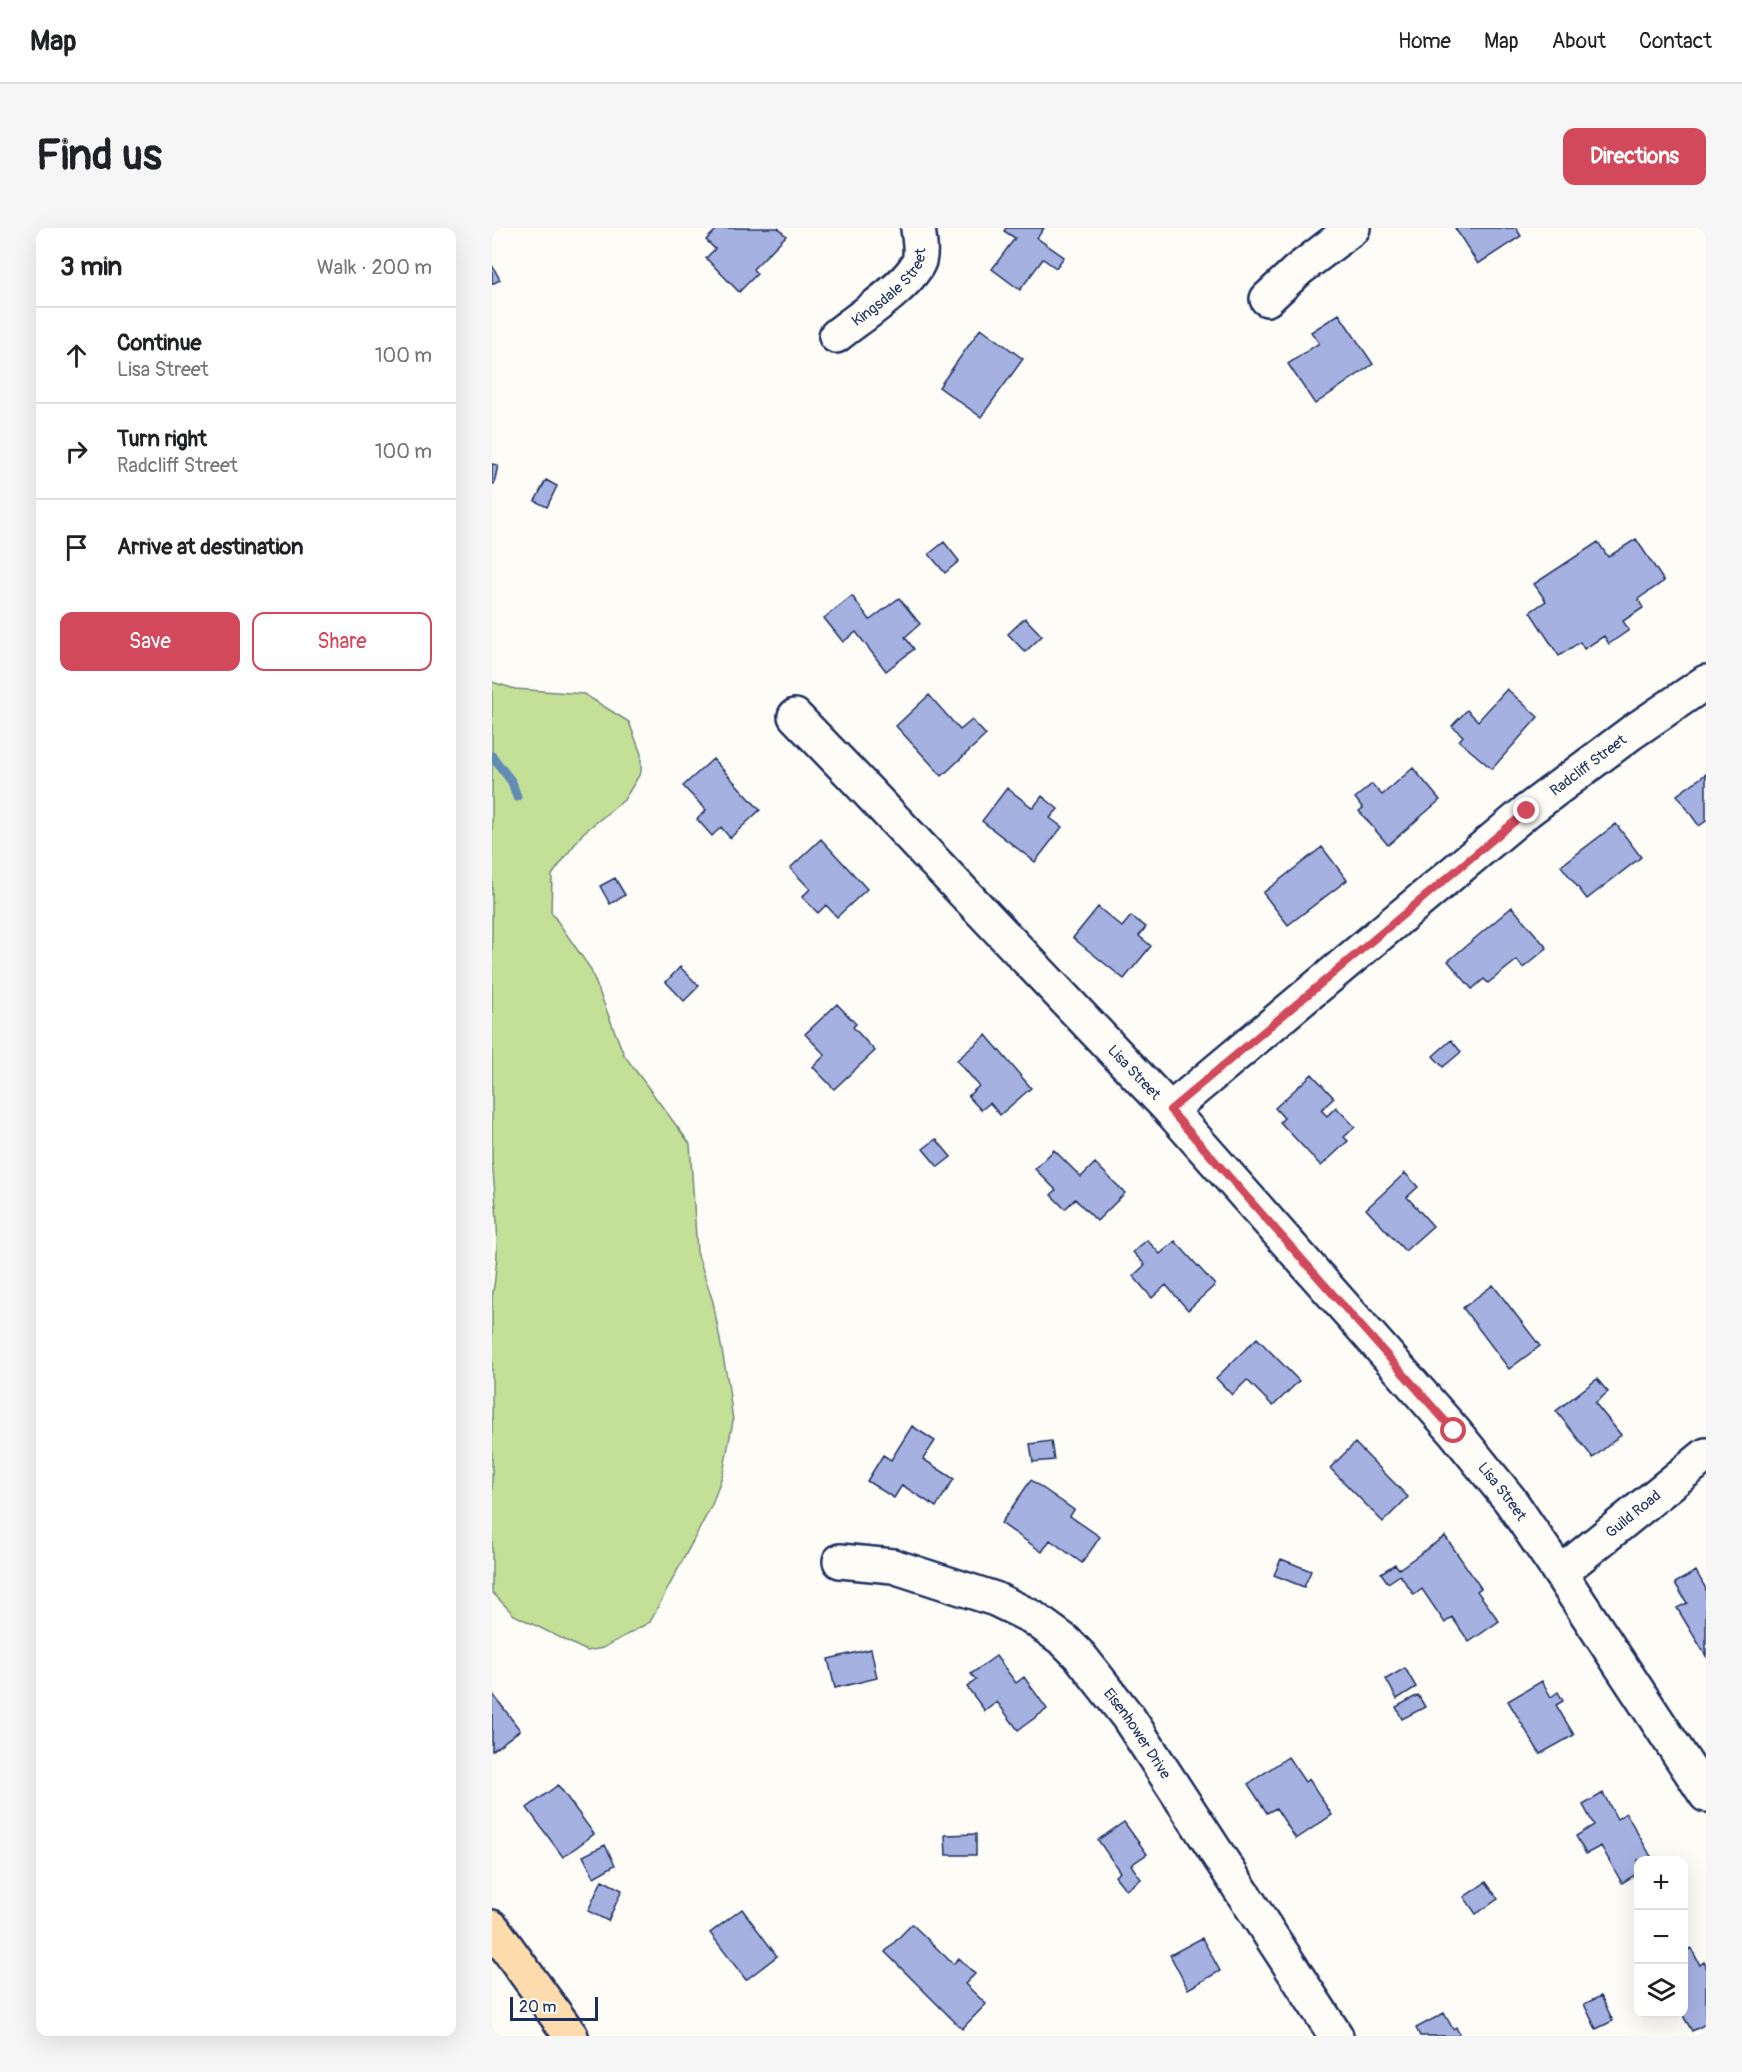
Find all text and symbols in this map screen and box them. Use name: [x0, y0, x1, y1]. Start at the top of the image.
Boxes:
text: Map: [30, 24, 76, 59]
text: Home: [1398, 28, 1451, 55]
text: Map: [1484, 28, 1519, 55]
text: About: [1552, 28, 1606, 55]
text: Contact: [1639, 28, 1712, 55]
button: Directions: [1563, 128, 1706, 185]
text: Find us: [36, 130, 162, 182]
street label: Kingsdale Street: [848, 247, 930, 331]
text: 3 min: [60, 251, 122, 283]
text: Walk · 200 m: [317, 255, 432, 280]
text: Continue: [117, 329, 201, 357]
icon: ahead: [60, 339, 93, 372]
text: 100 m: [375, 343, 432, 368]
text: Lisa Street: [117, 357, 209, 382]
text: Turn right: [117, 425, 207, 453]
icon: right: [60, 435, 93, 468]
text: 100 m: [375, 439, 432, 464]
text: Radcliff Street: [117, 453, 238, 478]
icon: arrive: [60, 531, 93, 564]
text: Arrive at destination: [117, 533, 303, 561]
button: Save: [60, 612, 240, 671]
button: Share: [252, 612, 432, 671]
street label: Radcliff Street: [1546, 730, 1631, 800]
route end: [1513, 797, 1539, 823]
street label: Lisa Street: [1103, 1041, 1165, 1105]
route start: [1440, 1417, 1466, 1443]
street label: Lisa Street: [1473, 1459, 1531, 1525]
street label: Guild Road: [1602, 1486, 1665, 1542]
street label: Eisenhower Drive: [1099, 1685, 1175, 1783]
map controls: [1634, 1856, 1688, 2018]
button: +: [1634, 1856, 1688, 1910]
button: −: [1634, 1910, 1688, 1964]
button: layers: [1634, 1964, 1688, 2018]
scale bar: [510, 1994, 598, 2022]
text: 20 m: [519, 1997, 557, 2017]

